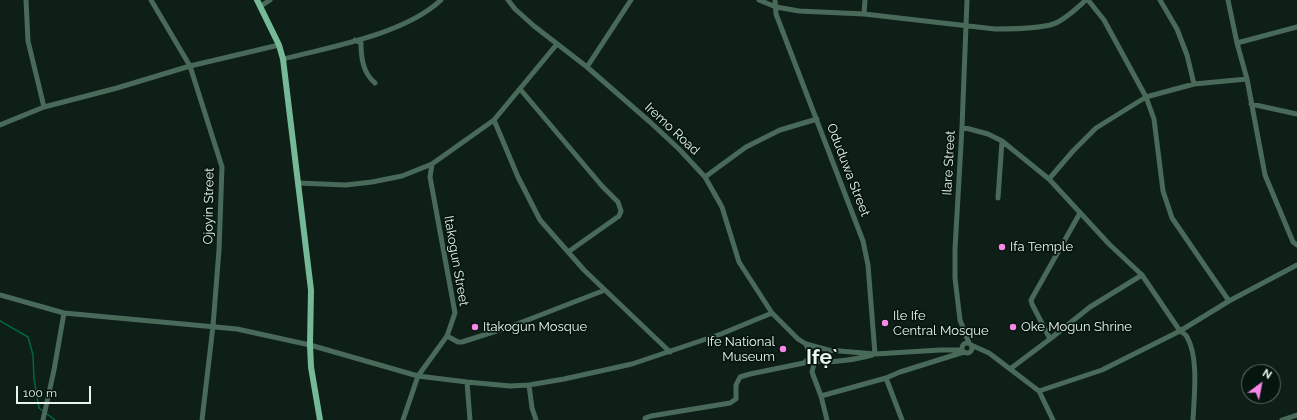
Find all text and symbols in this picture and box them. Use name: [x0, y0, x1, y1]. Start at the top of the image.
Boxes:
street label: Iremo Road: [641, 100, 703, 158]
street label: Oduduwa Street: [823, 121, 873, 219]
street label: Ilare Street: [940, 130, 958, 196]
street label: Ojoyin Street: [201, 167, 217, 245]
street label: Itakogun Street: [440, 215, 472, 307]
place label: Ifa Temple: [1010, 239, 1073, 255]
marker: Ifa Temple: [997, 242, 1007, 252]
place label: Ile Ife Central Mosque: [893, 308, 989, 339]
marker: Ile Ife Central Mosque: [880, 318, 890, 328]
place label: Itakogun Mosque: [483, 319, 587, 335]
place label: Oke Mogun Shrine: [1021, 319, 1132, 335]
marker: Itakogun Mosque: [470, 322, 480, 332]
marker: Oke Mogun Shrine: [1008, 322, 1018, 332]
place label: Ife National Museum: [707, 334, 775, 365]
marker: Ife National Museum: [778, 344, 788, 354]
district label: Ifẹ̀: [806, 345, 832, 371]
north arrow: [1241, 364, 1281, 404]
text: N: [1260, 367, 1274, 382]
scale bar: [18, 378, 93, 404]
text: 100 m: [23, 386, 57, 400]

